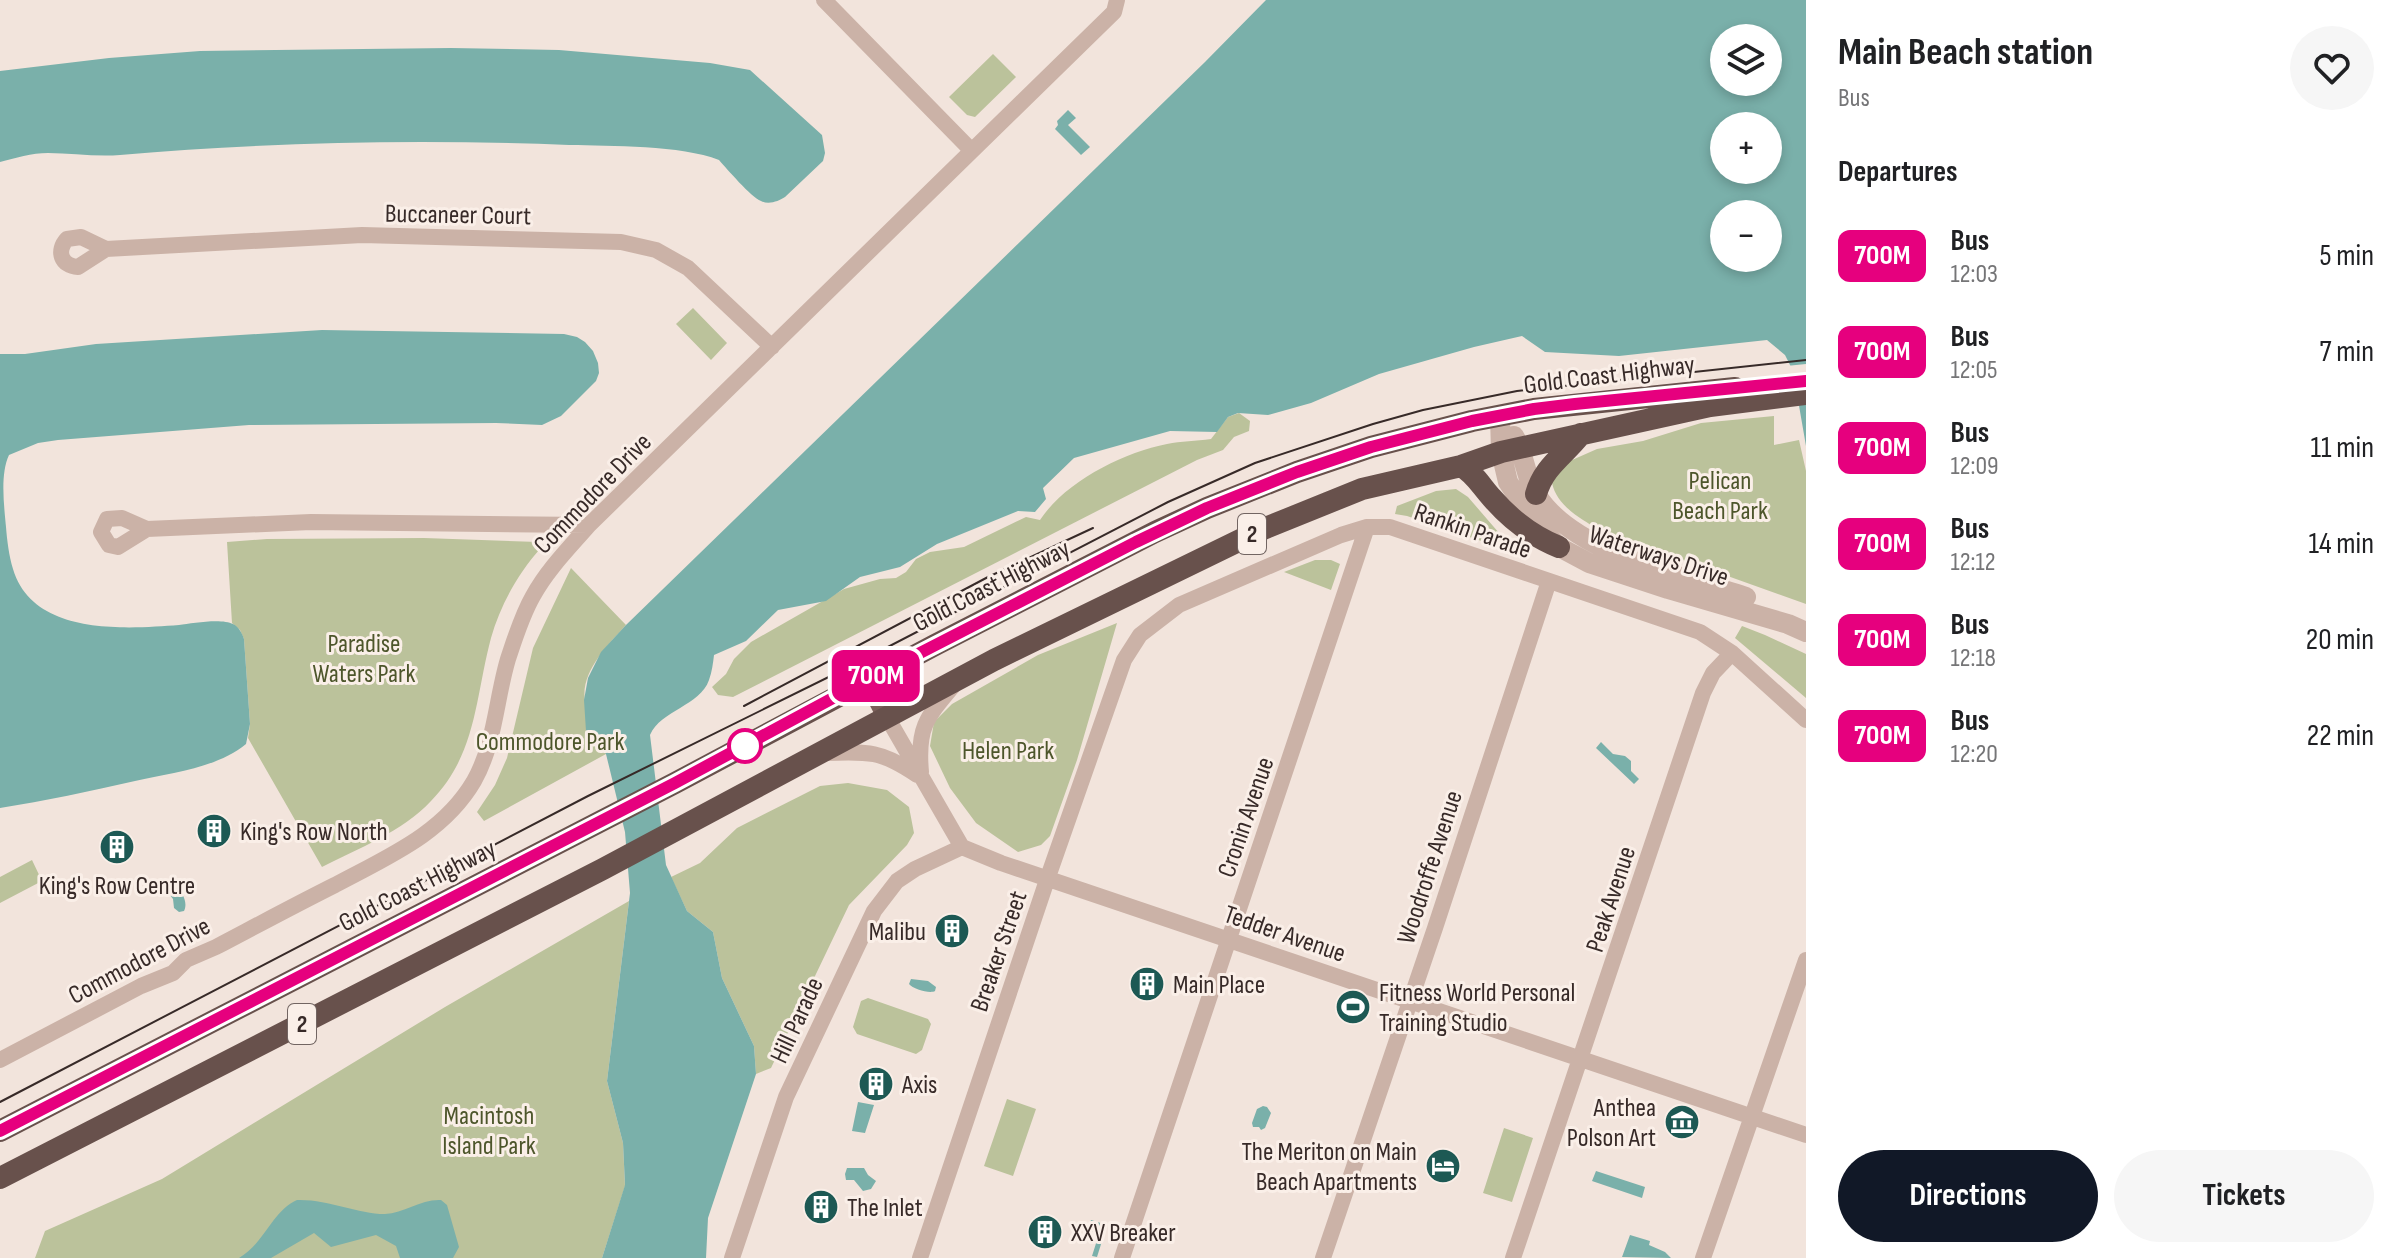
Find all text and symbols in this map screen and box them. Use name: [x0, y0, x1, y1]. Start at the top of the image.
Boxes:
map controls: [1710, 24, 1782, 272]
button: layers: [1710, 24, 1782, 96]
button: heart: [2290, 26, 2374, 110]
text: Main Beach station: [1838, 30, 2093, 75]
text: Bus: [1838, 83, 1870, 114]
button: +: [1710, 112, 1782, 184]
text: Departures: [1838, 154, 1958, 190]
street label: Buccaneer Court: [385, 199, 531, 232]
button: −: [1710, 200, 1782, 272]
text: Bus: [1950, 223, 1989, 259]
text: 5 min: [2320, 238, 2374, 274]
text: 700M: [1854, 239, 1910, 272]
text: 12:03: [1950, 259, 1998, 290]
text: Bus: [1950, 319, 1989, 355]
text: 7 min: [2320, 334, 2374, 370]
text: 700M: [1854, 335, 1910, 368]
street label: Gold Coast Highway: [1522, 350, 1696, 401]
text: 12:05: [1950, 355, 1997, 386]
text: Bus: [1950, 415, 1989, 451]
street label: Commodore Drive: [528, 427, 658, 561]
text: 11 min: [2311, 430, 2374, 466]
text: 700M: [1854, 431, 1910, 464]
text: 12:09: [1950, 451, 1999, 482]
park label: Pelican Beach Park: [1672, 466, 1768, 527]
street label: Rankin Parade: [1410, 497, 1535, 566]
text: Bus: [1950, 511, 1989, 547]
road number: 2: [1238, 514, 1266, 554]
street label: Waterways Drive: [1585, 519, 1732, 594]
text: 14 min: [2309, 526, 2374, 562]
text: 700M: [1854, 527, 1910, 560]
street label: Gold Coast Highway: [908, 534, 1075, 639]
text: 12:12: [1950, 547, 1996, 578]
text: Bus: [1950, 607, 1989, 643]
text: 20 min: [2306, 622, 2374, 658]
text: 700M: [1854, 623, 1910, 656]
park label: Paradise Waters Park: [313, 629, 416, 690]
text: 12:18: [1950, 643, 1996, 674]
line badge: 700M: [820, 650, 932, 702]
text: 700M: [848, 659, 904, 692]
text: Bus: [1950, 703, 1989, 739]
text: 22 min: [2307, 718, 2374, 754]
text: 700M: [1854, 719, 1910, 752]
park label: Commodore Park: [476, 727, 624, 758]
unlabelled marker: [728, 729, 762, 763]
park label: Helen Park: [962, 736, 1054, 767]
text: 12:20: [1950, 739, 1998, 770]
street label: Cronin Avenue: [1211, 753, 1281, 882]
street label: Woodroffe Avenue: [1391, 787, 1470, 948]
building icon: King's Row North: [195, 812, 233, 850]
place label: King's Row North: [240, 817, 388, 848]
building icon: King's Row Centre: [98, 828, 136, 866]
street label: Gold Coast Highway: [334, 834, 501, 939]
street label: Peak Avenue: [1580, 843, 1643, 956]
place label: King's Row Centre: [39, 871, 195, 902]
street label: Breaker Street: [964, 887, 1035, 1016]
street label: Tedder Avenue: [1220, 899, 1349, 970]
street label: Commodore Drive: [64, 911, 216, 1012]
building icon: Malibu: [933, 912, 971, 950]
place label: Malibu: [869, 917, 926, 948]
building icon: Main Place: [1128, 965, 1166, 1003]
place label: Main Place: [1173, 970, 1265, 1001]
street label: Hill Parade: [764, 973, 831, 1068]
place label: Fitness World Personal Training Studio: [1379, 978, 1575, 1039]
sports icon: Fitness World Personal Training Studio: [1334, 988, 1372, 1026]
road number: 2: [288, 1004, 316, 1044]
building icon: Axis: [857, 1065, 895, 1103]
place label: Axis: [901, 1070, 937, 1101]
place label: Anthea Polson Art: [1567, 1093, 1656, 1154]
park label: Macintosh Island Park: [442, 1101, 536, 1162]
museum icon: Anthea Polson Art: [1663, 1103, 1701, 1141]
place label: The Meriton on Main Beach Apartments: [1242, 1137, 1417, 1198]
hotel icon: The Meriton on Main Beach Apartments: [1424, 1147, 1462, 1185]
button: Directions: [1838, 1150, 2098, 1242]
button: Tickets: [2114, 1150, 2374, 1242]
building icon: The Inlet: [802, 1188, 840, 1226]
place label: The Inlet: [847, 1193, 923, 1224]
building icon: XXV Breaker: [1026, 1213, 1064, 1251]
place label: XXV Breaker: [1070, 1218, 1176, 1249]

